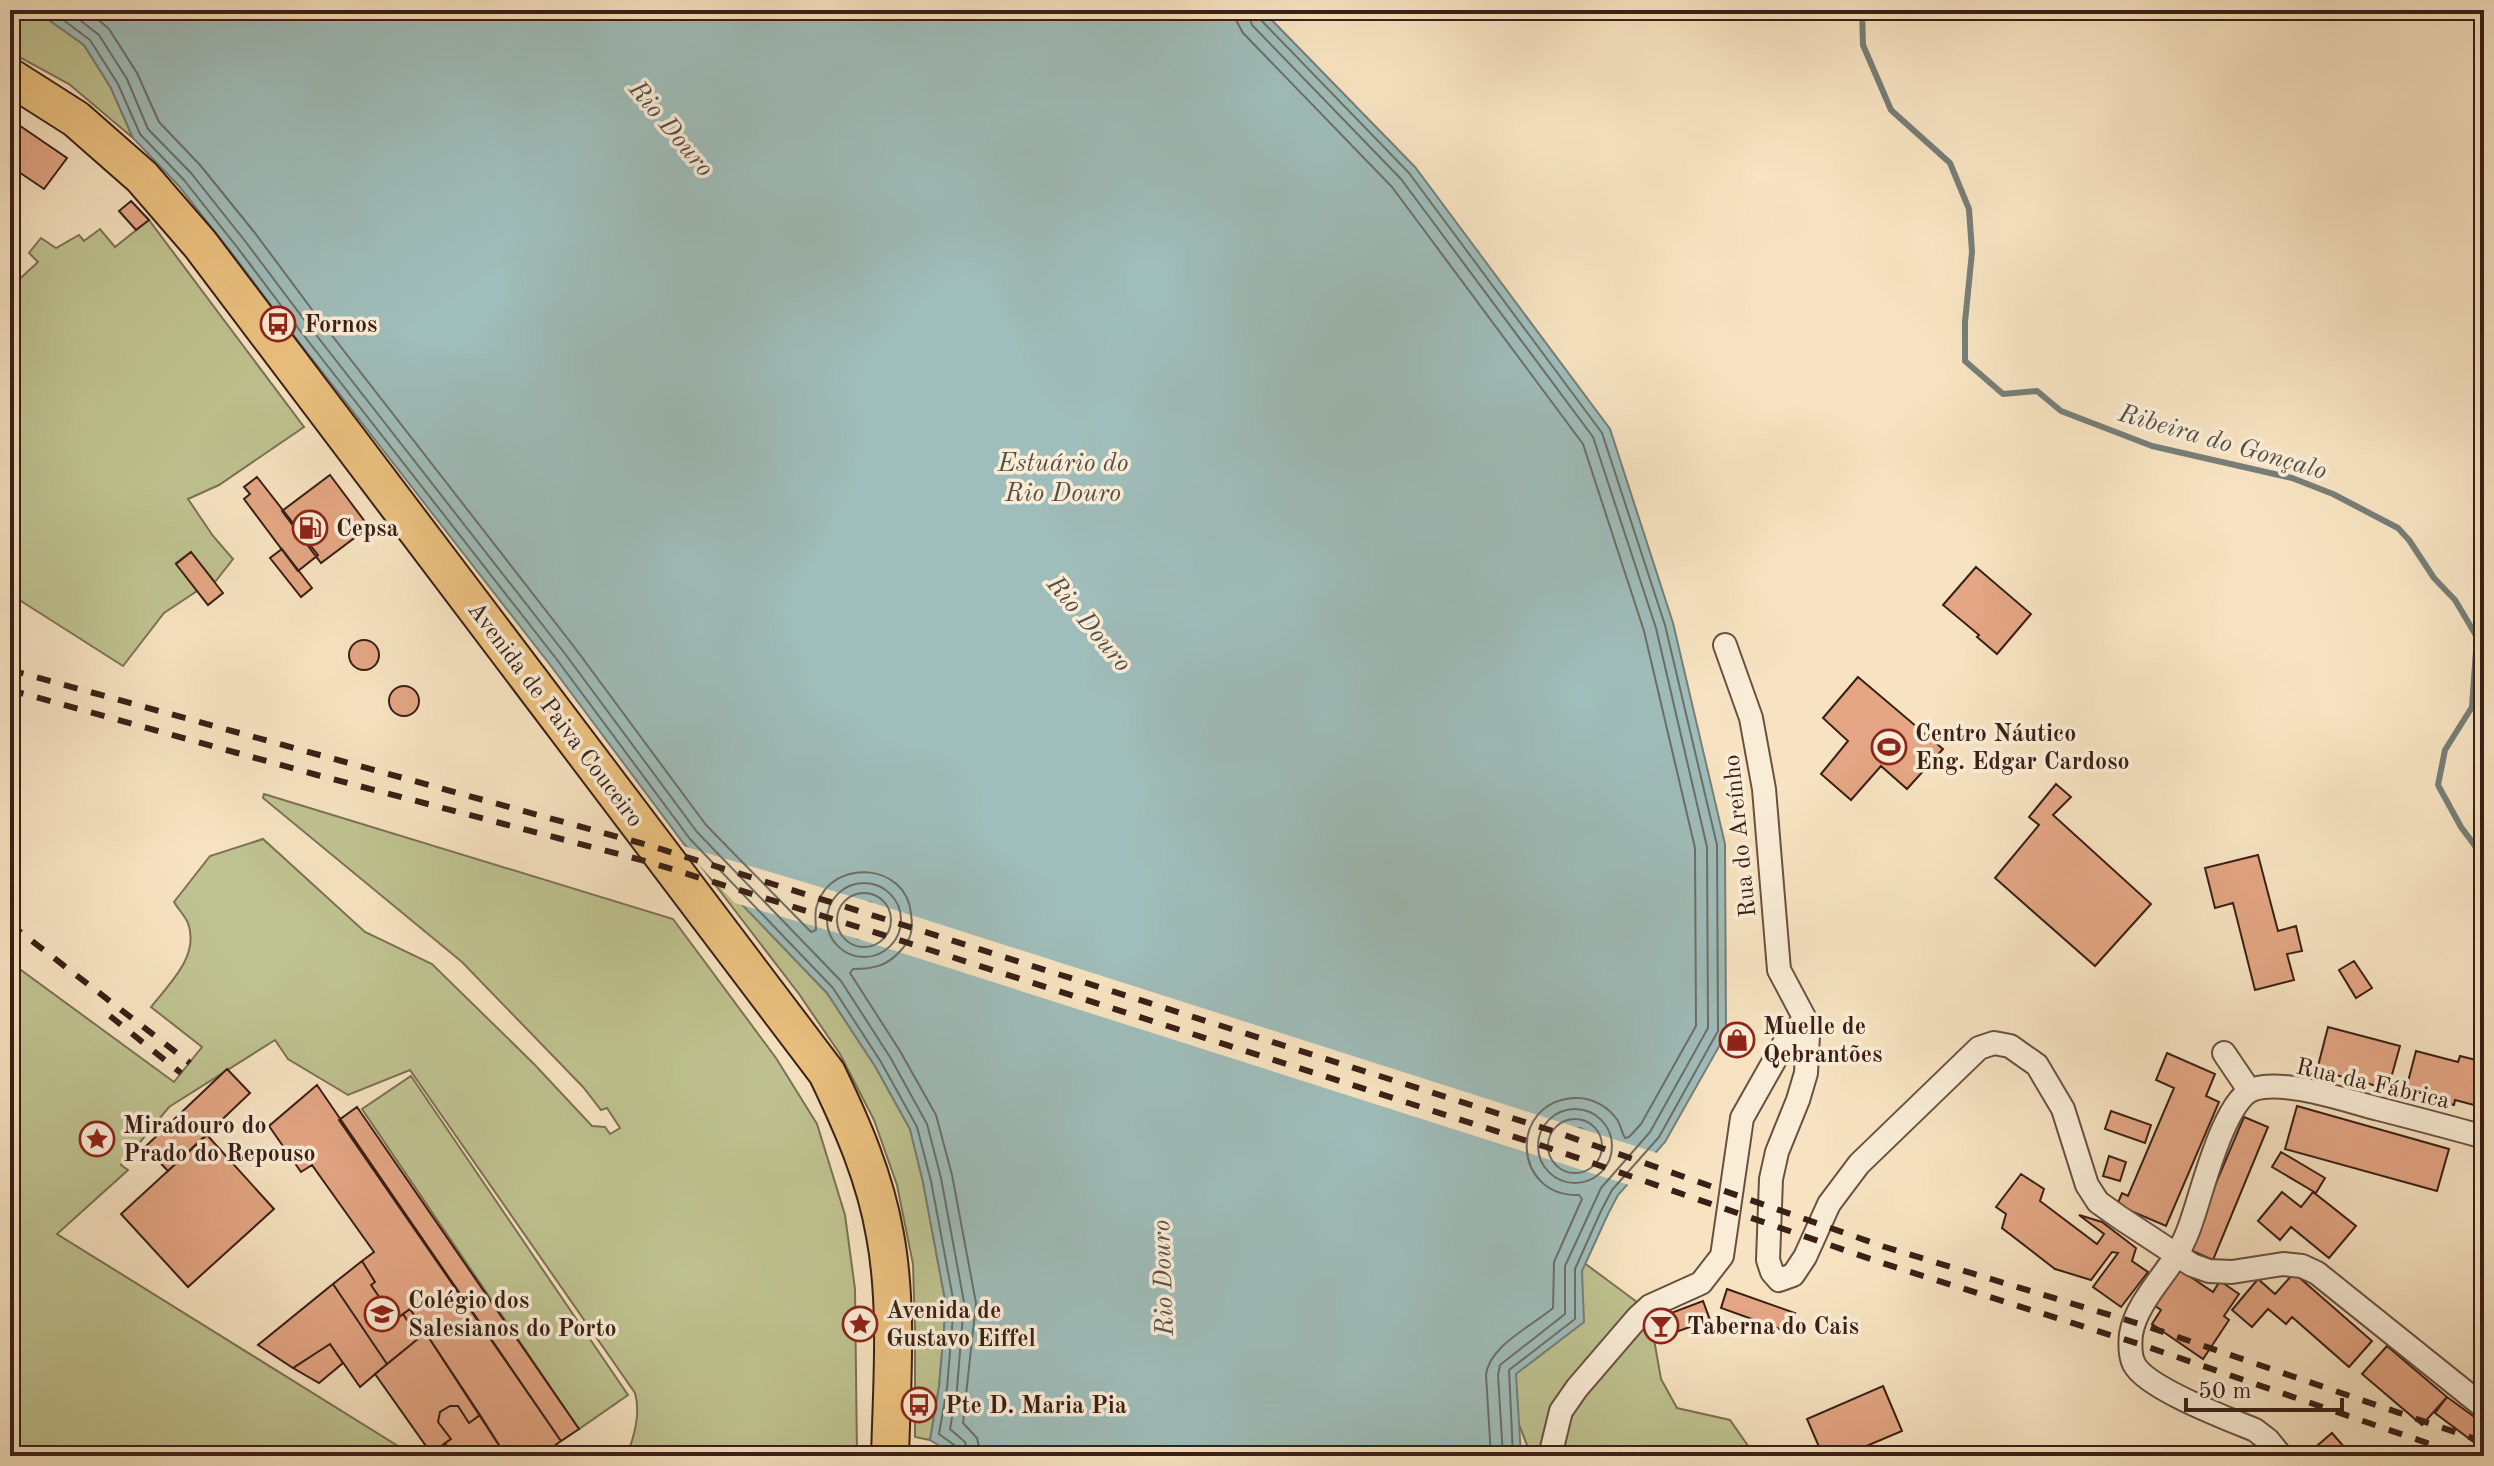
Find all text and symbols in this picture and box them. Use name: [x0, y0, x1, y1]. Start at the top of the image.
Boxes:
water label: Rio Douro: [622, 76, 718, 182]
bus stop icon: Fornos: [259, 305, 297, 343]
place label: Fornos: [304, 314, 377, 338]
water label: Ribeira do Gonçalo: [2114, 400, 2330, 485]
water label: Estuário do Rio Douro: [996, 451, 1129, 507]
fuel station icon: Cepsa: [291, 509, 329, 547]
place label: Cepsa: [336, 518, 399, 542]
water label: Rio Douro: [1040, 571, 1136, 677]
street label: Avenida de Paiva Couceiro: [462, 598, 647, 832]
place label: Centro Náutico Eng. Edgar Cardoso: [1915, 723, 2130, 775]
sports icon: Centro Náutico Eng. Edgar Cardoso: [1870, 728, 1908, 766]
street label: Rua do Areínho: [1721, 753, 1761, 918]
place label: Muelle de Qebrantões: [1763, 1016, 1883, 1068]
shop icon: Muelle de Qebrantões: [1718, 1021, 1756, 1059]
street label: Rua da Fábrica: [2293, 1056, 2452, 1114]
place label: Miradouro do Prado do Repouso: [123, 1115, 316, 1167]
place icon: Miradouro do Prado do Repouso: [78, 1120, 116, 1158]
water label: Rio Douro: [1149, 1219, 1179, 1337]
place label: Colégio dos Salesianos do Porto: [408, 1290, 617, 1342]
school or university icon: Colégio dos Salesianos do Porto: [363, 1295, 401, 1333]
place label: Avenida de Gustavo Eiffel: [886, 1300, 1036, 1352]
place icon: Avenida de Gustavo Eiffel: [841, 1305, 879, 1343]
bar icon: Taberna do Cais: [1642, 1307, 1680, 1345]
place label: Taberna do Cais: [1687, 1316, 1859, 1340]
scale bar: [2186, 1362, 2342, 1412]
text: 50 m: [2198, 1380, 2252, 1404]
bus stop icon: Pte D. Maria Pia: [900, 1386, 938, 1424]
place label: Pte D. Maria Pia: [945, 1395, 1127, 1419]

